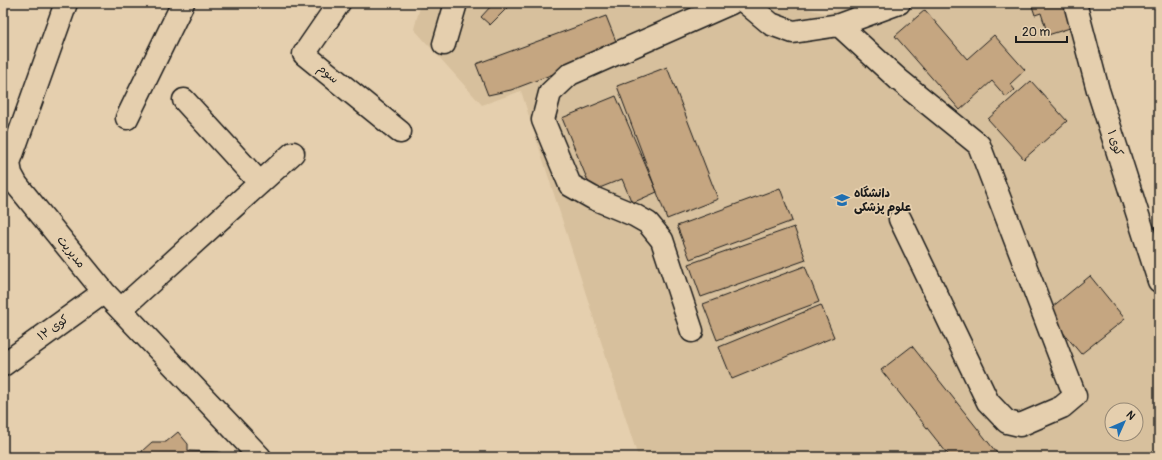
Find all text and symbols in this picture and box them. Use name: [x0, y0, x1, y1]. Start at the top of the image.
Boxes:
scale bar: [1016, 18, 1067, 44]
text: 20 m: [1022, 25, 1051, 40]
street label: سوم: [314, 61, 342, 88]
street label: کوی ۱: [1104, 128, 1126, 158]
place label: دانشگاه علوم پزشکی: [854, 185, 912, 216]
school or university icon: دانشگاه علوم پزشکی: [833, 191, 851, 209]
street label: مدیریت: [53, 233, 89, 271]
street label: کوی ۱۲: [35, 312, 71, 344]
north arrow: [1104, 402, 1144, 442]
text: N: [1123, 408, 1138, 423]

